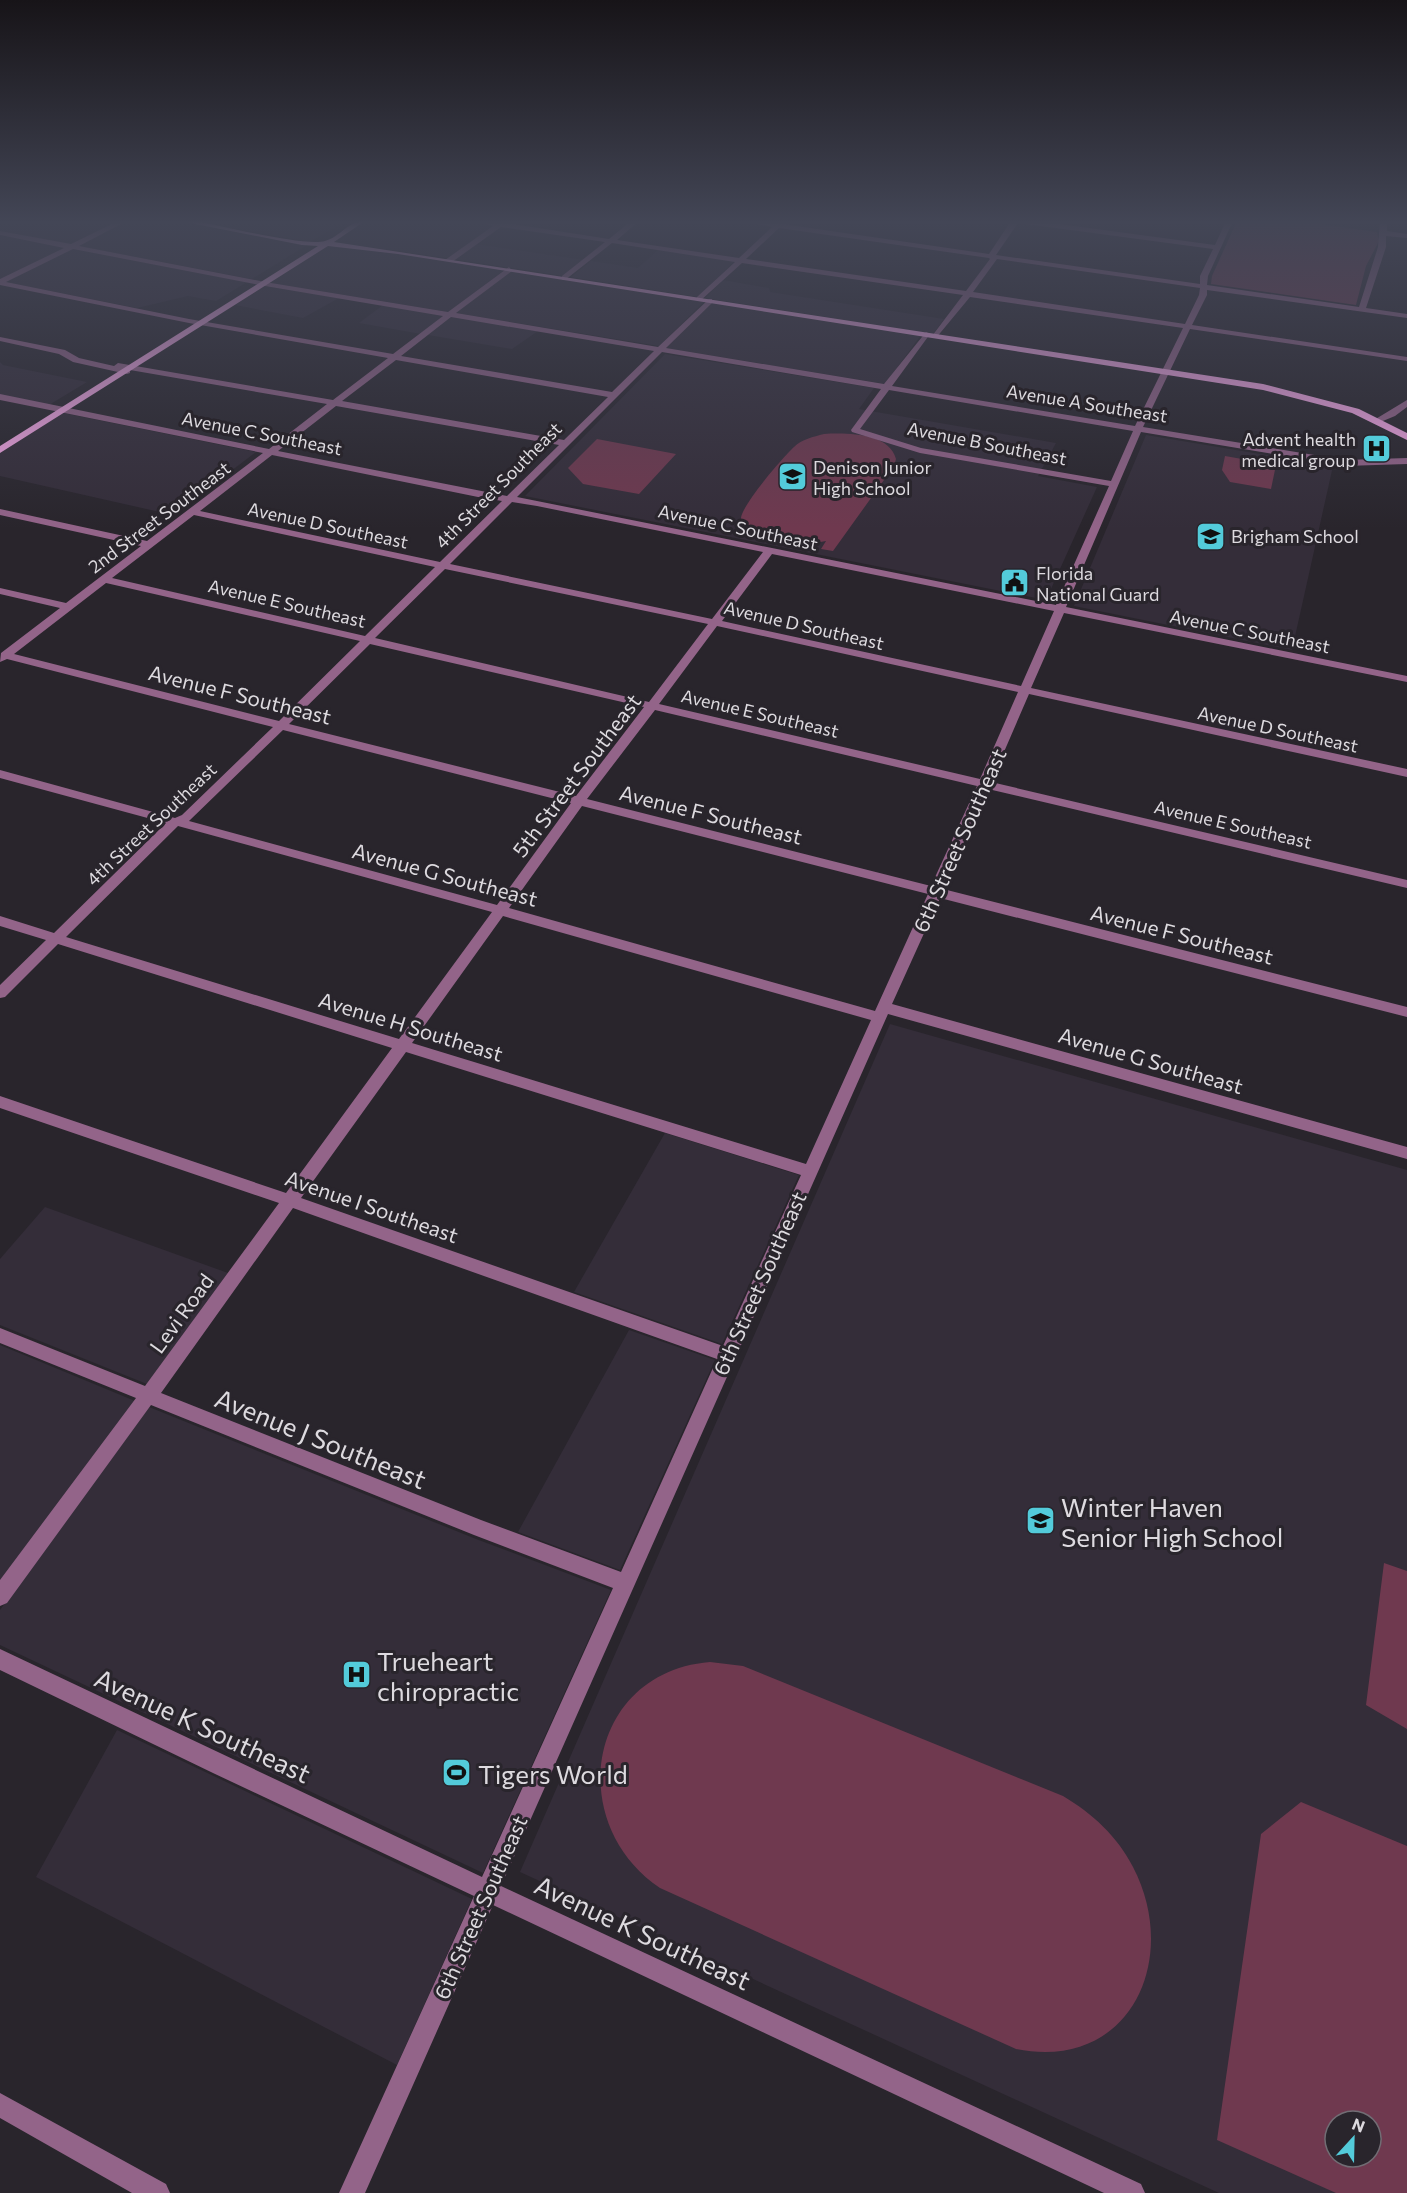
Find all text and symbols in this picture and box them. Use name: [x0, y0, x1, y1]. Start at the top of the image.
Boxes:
street label: Avenue A Southeast: [1005, 379, 1169, 427]
street label: Avenue C Southeast: [180, 407, 344, 459]
street label: 4th Street Southeast: [430, 417, 566, 553]
street label: Avenue B Southeast: [905, 417, 1069, 469]
place label: Advent health medical group: [1241, 428, 1356, 471]
hospital icon: Advent health medical group: [1361, 433, 1393, 465]
street label: 2nd Street Southeast: [84, 456, 234, 578]
place label: Denison Junior High School: [813, 456, 932, 499]
school or university icon: Denison Junior High School: [776, 461, 808, 493]
street label: Avenue D Southeast: [246, 497, 410, 553]
street label: Avenue C Southeast: [656, 499, 820, 555]
school or university icon: Brigham School: [1194, 520, 1226, 552]
place label: Brigham School: [1231, 525, 1359, 547]
place label: Florida National Guard: [1036, 562, 1159, 605]
public building icon: Florida National Guard: [999, 567, 1031, 599]
street label: Avenue E Southeast: [206, 574, 368, 632]
street label: Avenue D Southeast: [722, 596, 886, 654]
street label: Avenue C Southeast: [1168, 605, 1332, 657]
street label: Avenue F Southeast: [146, 659, 334, 729]
street label: Avenue E Southeast: [679, 684, 841, 742]
street label: 5th Street Southeast: [507, 689, 645, 861]
street label: Avenue D Southeast: [1196, 701, 1360, 757]
street label: 6th Street Southeast: [907, 744, 1011, 936]
street label: 4th Street Southeast: [81, 758, 221, 890]
street label: Avenue F Southeast: [617, 779, 805, 849]
street label: Avenue E Southeast: [1152, 795, 1314, 853]
street label: Avenue G Southeast: [350, 837, 540, 911]
street label: Avenue F Southeast: [1088, 899, 1276, 969]
street label: Avenue H Southeast: [316, 986, 506, 1066]
street label: Avenue G Southeast: [1056, 1022, 1246, 1098]
street label: Avenue I Southeast: [282, 1165, 462, 1247]
street label: 6th Street Southeast: [707, 1187, 811, 1379]
street label: Levi Road: [144, 1268, 218, 1358]
street label: Avenue J Southeast: [211, 1382, 431, 1494]
place label: Winter Haven Senior High School: [1061, 1491, 1283, 1552]
school or university icon: Winter Haven Senior High School: [1024, 1505, 1056, 1537]
place label: Trueheart chiropractic: [377, 1645, 519, 1706]
hospital icon: Trueheart chiropractic: [340, 1659, 372, 1691]
street label: Avenue K Southeast: [90, 1661, 316, 1789]
sports icon: Tigers World: [441, 1757, 473, 1789]
place label: Tigers World: [478, 1758, 628, 1789]
street label: 6th Street Southeast: [428, 1811, 532, 2003]
street label: Avenue K Southeast: [530, 1868, 756, 1996]
north arrow: [1323, 2109, 1383, 2169]
text: N: [1350, 2114, 1368, 2136]

